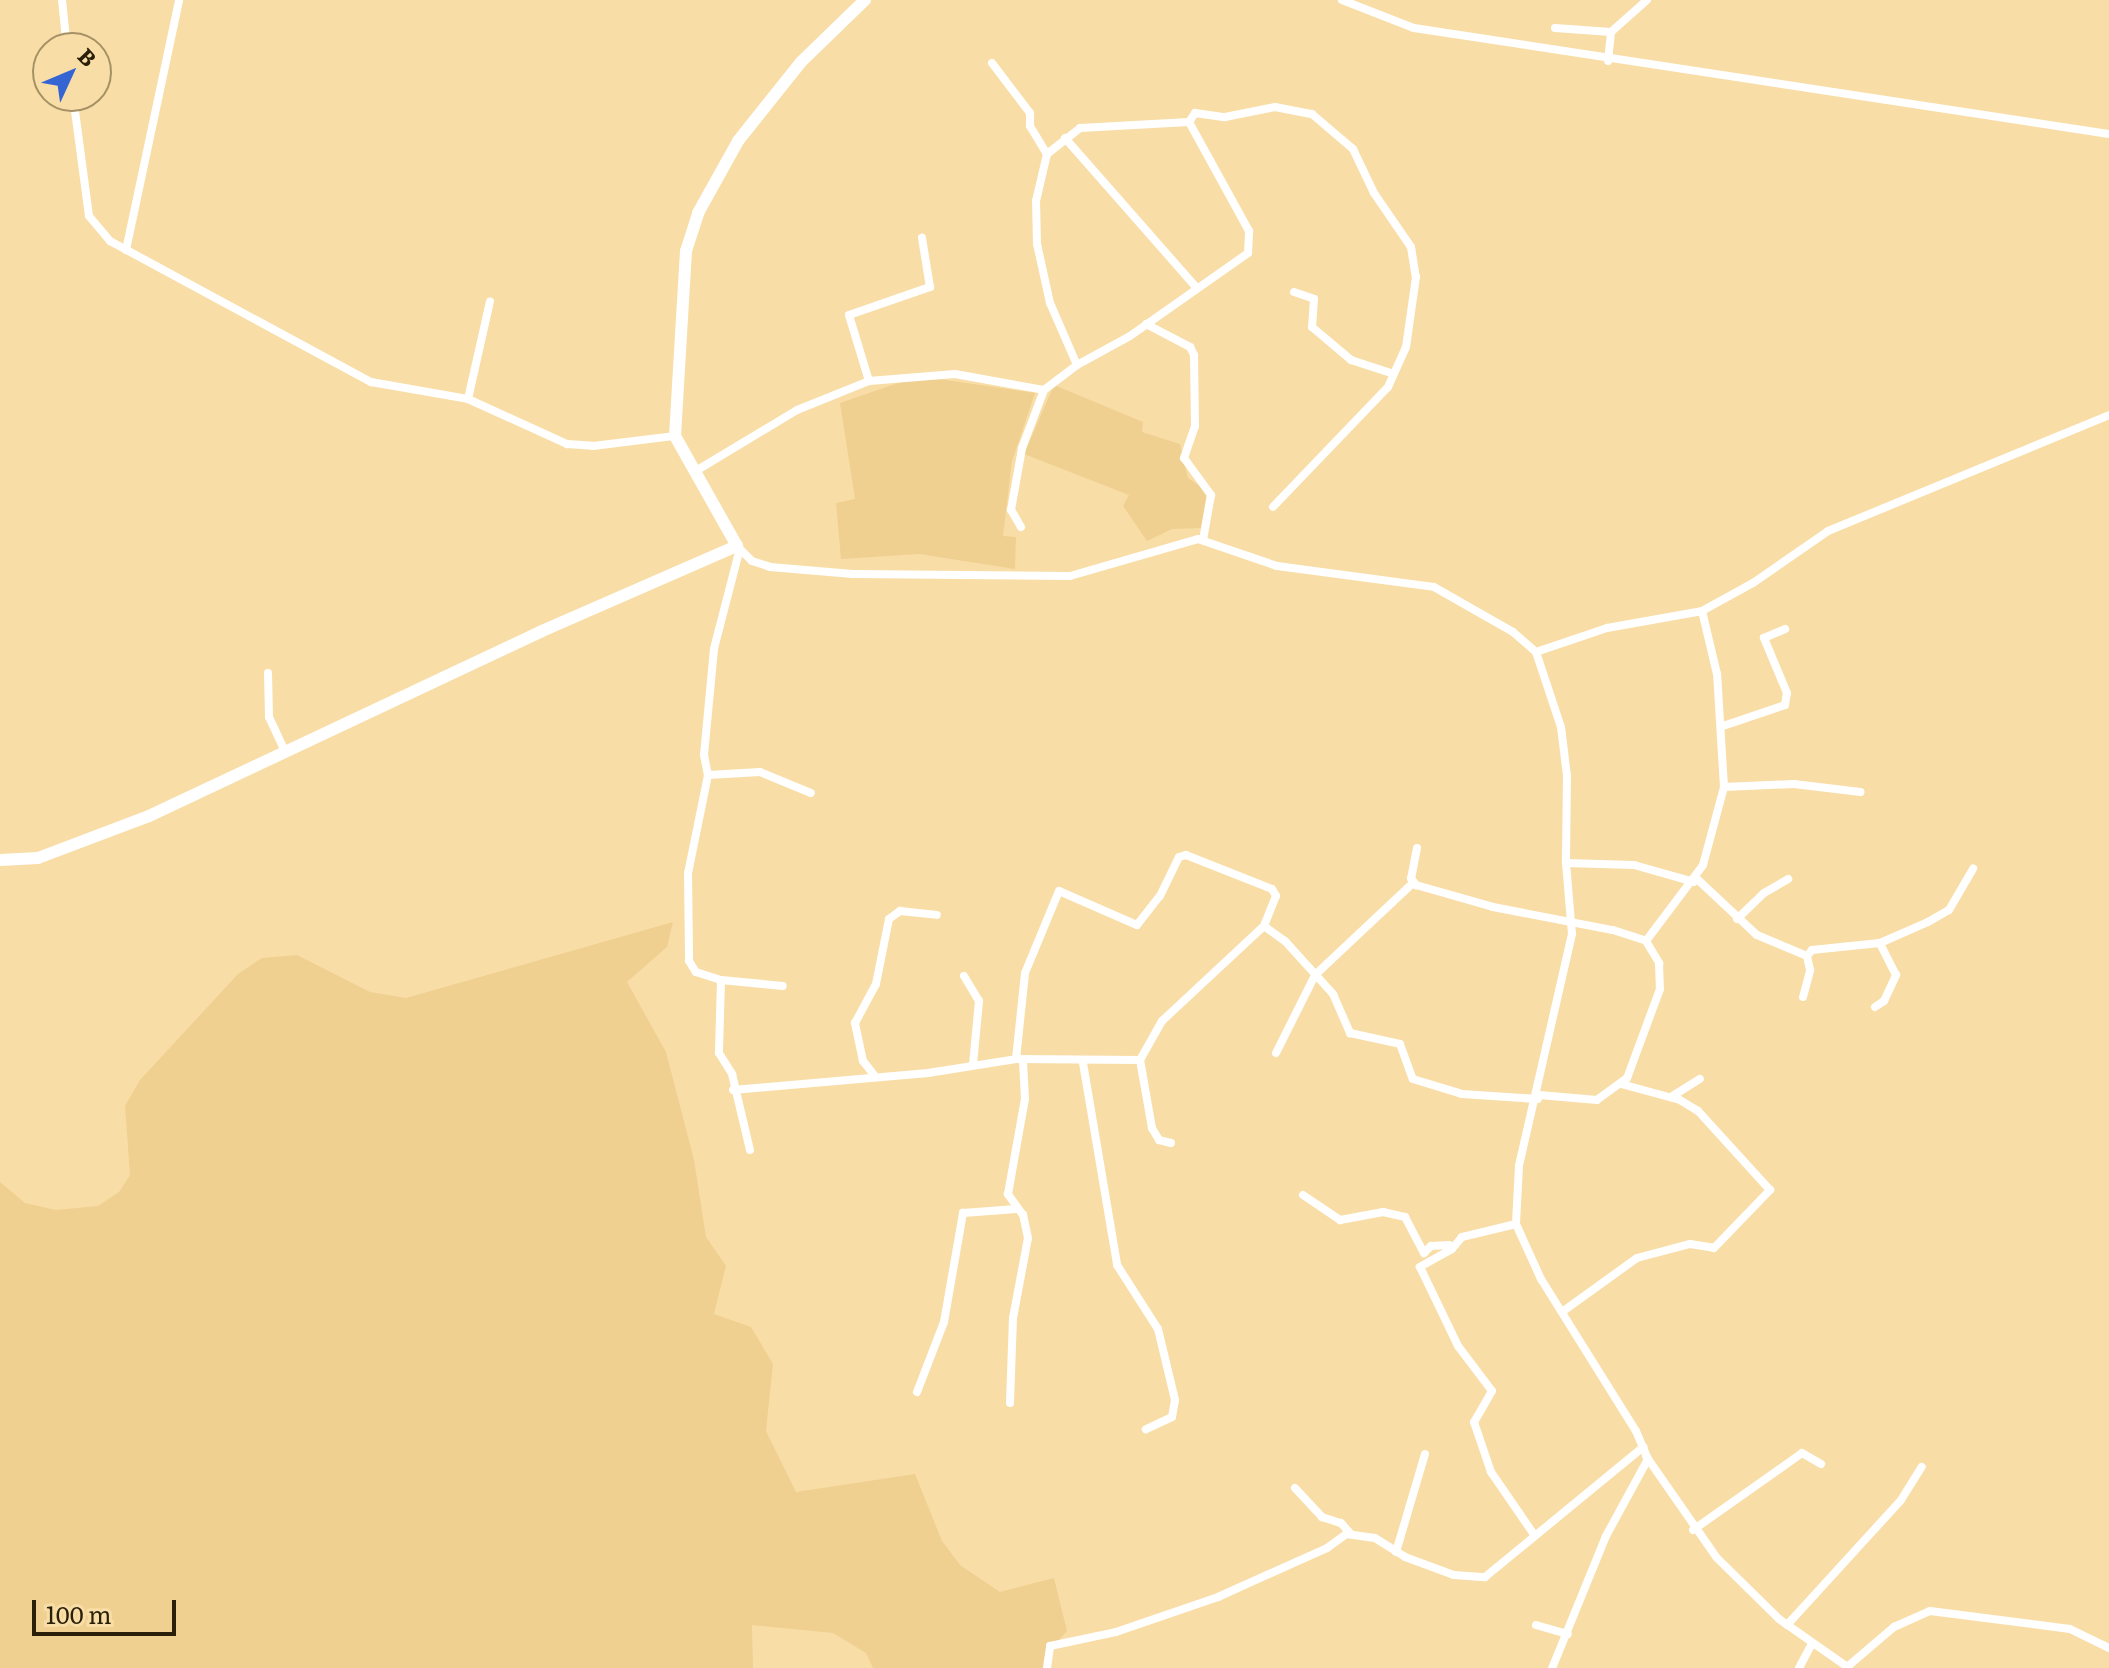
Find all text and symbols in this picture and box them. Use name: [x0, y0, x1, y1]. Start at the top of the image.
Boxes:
north arrow: [32, 32, 112, 112]
text: B: [71, 39, 105, 73]
scale bar: [36, 1584, 180, 1634]
text: 100 m: [46, 1596, 112, 1631]

